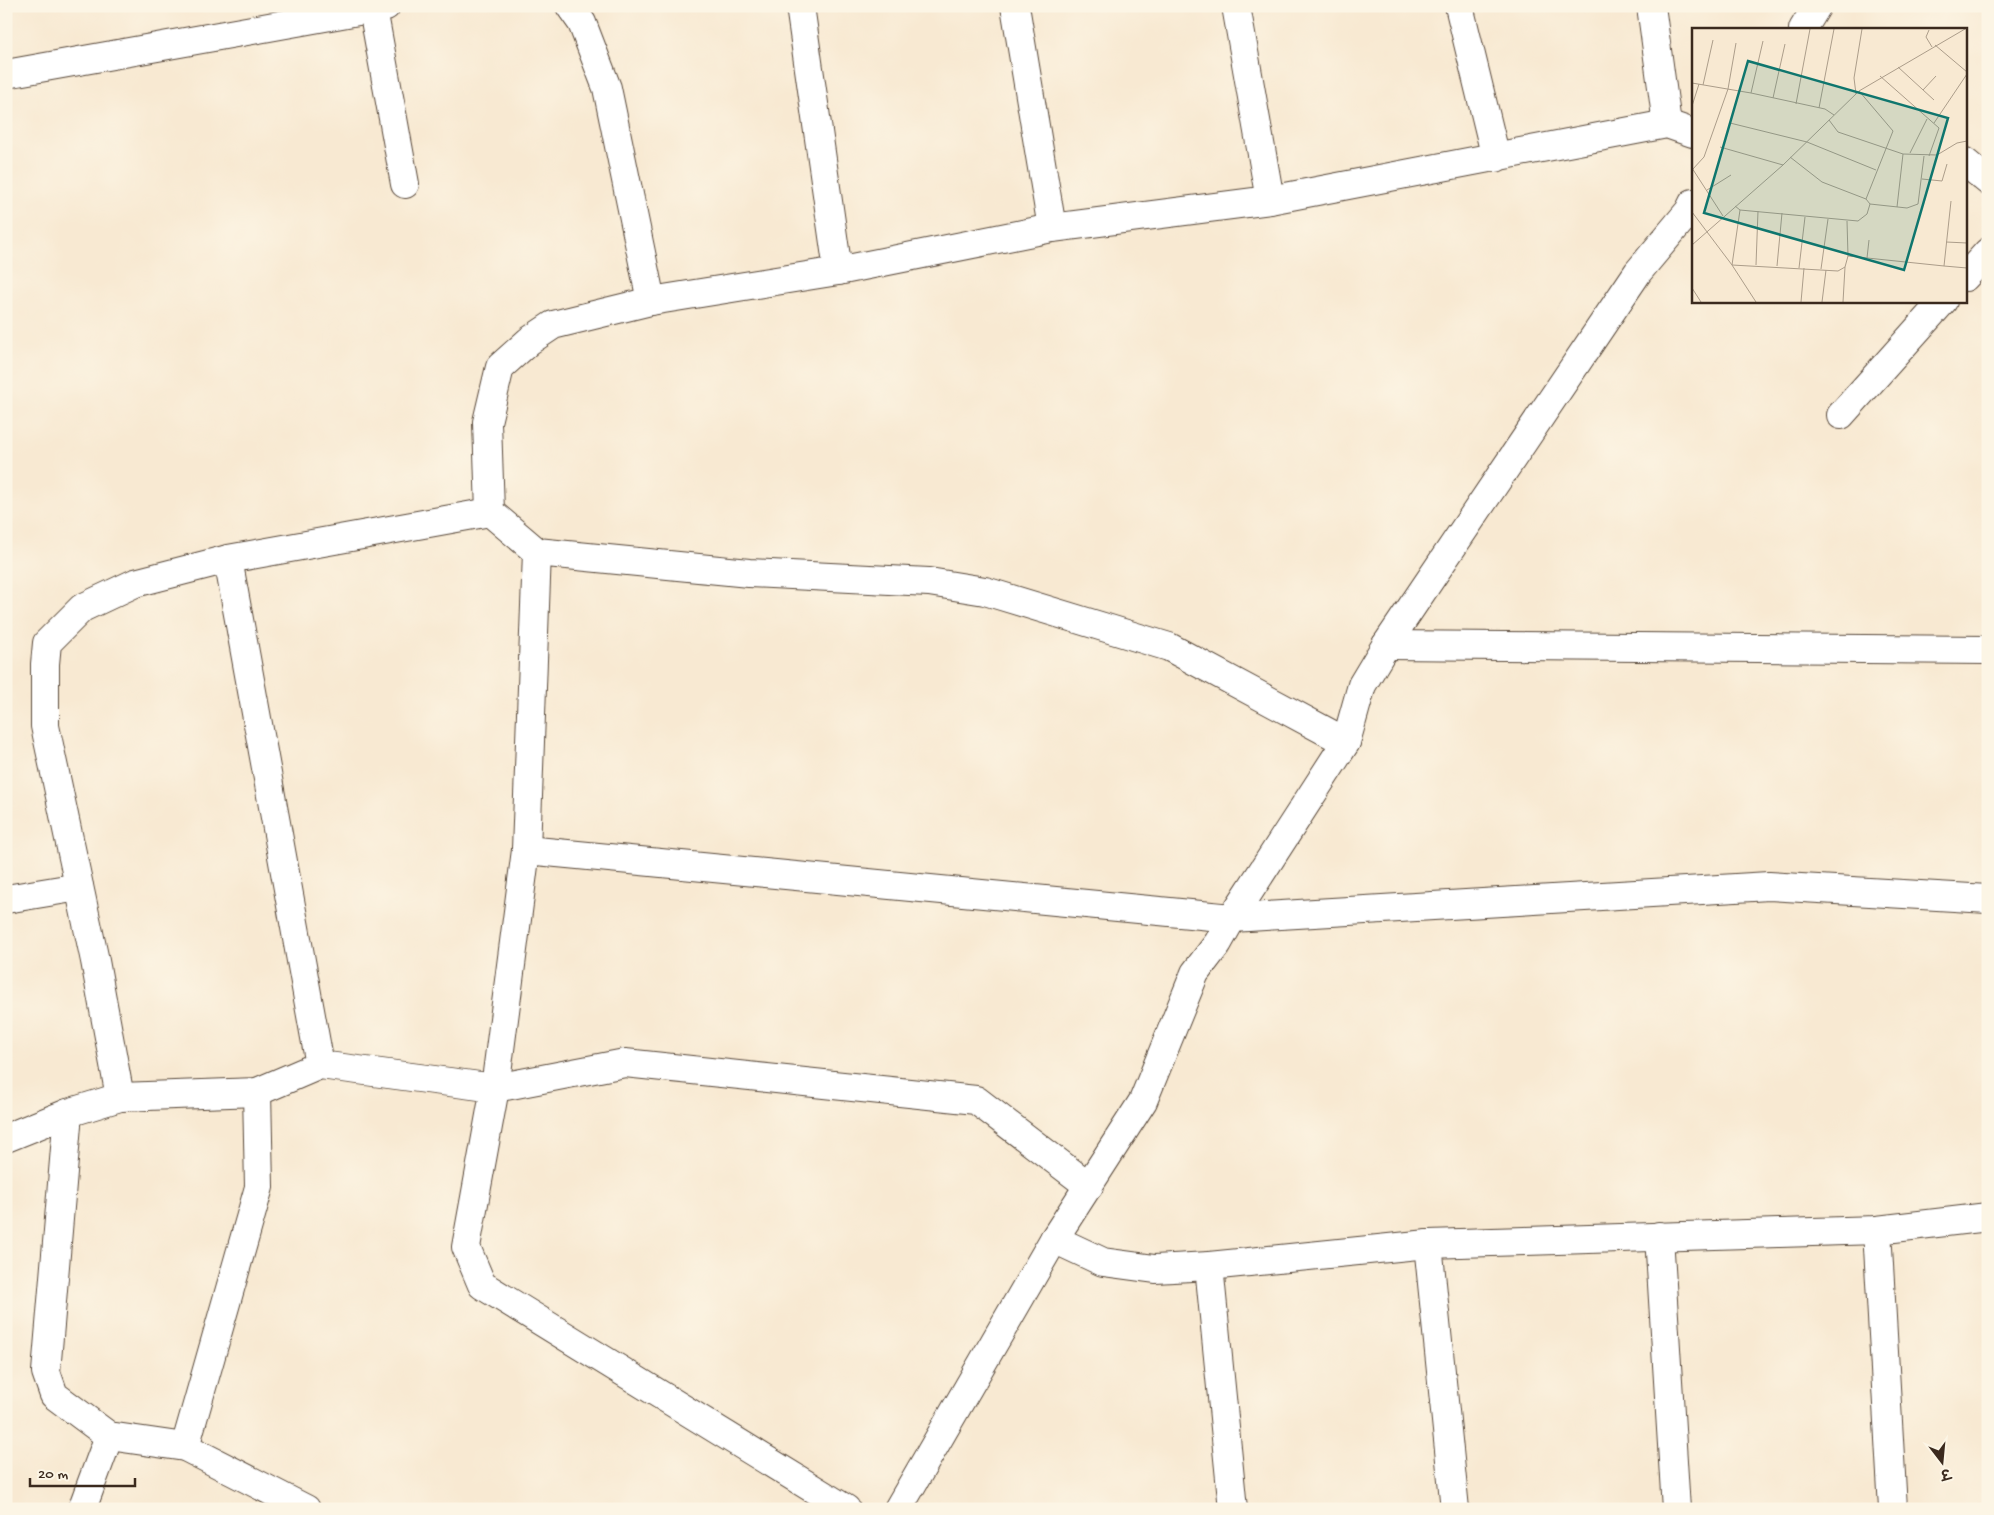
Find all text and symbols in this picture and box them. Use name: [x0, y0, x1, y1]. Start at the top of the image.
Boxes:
inset map: [1692, 28, 1966, 302]
north arrow: [1916, 1438, 1966, 1488]
scale bar: [30, 1455, 135, 1487]
text: उ: [1936, 1462, 1954, 1482]
text: 20 m: [38, 1466, 68, 1484]

